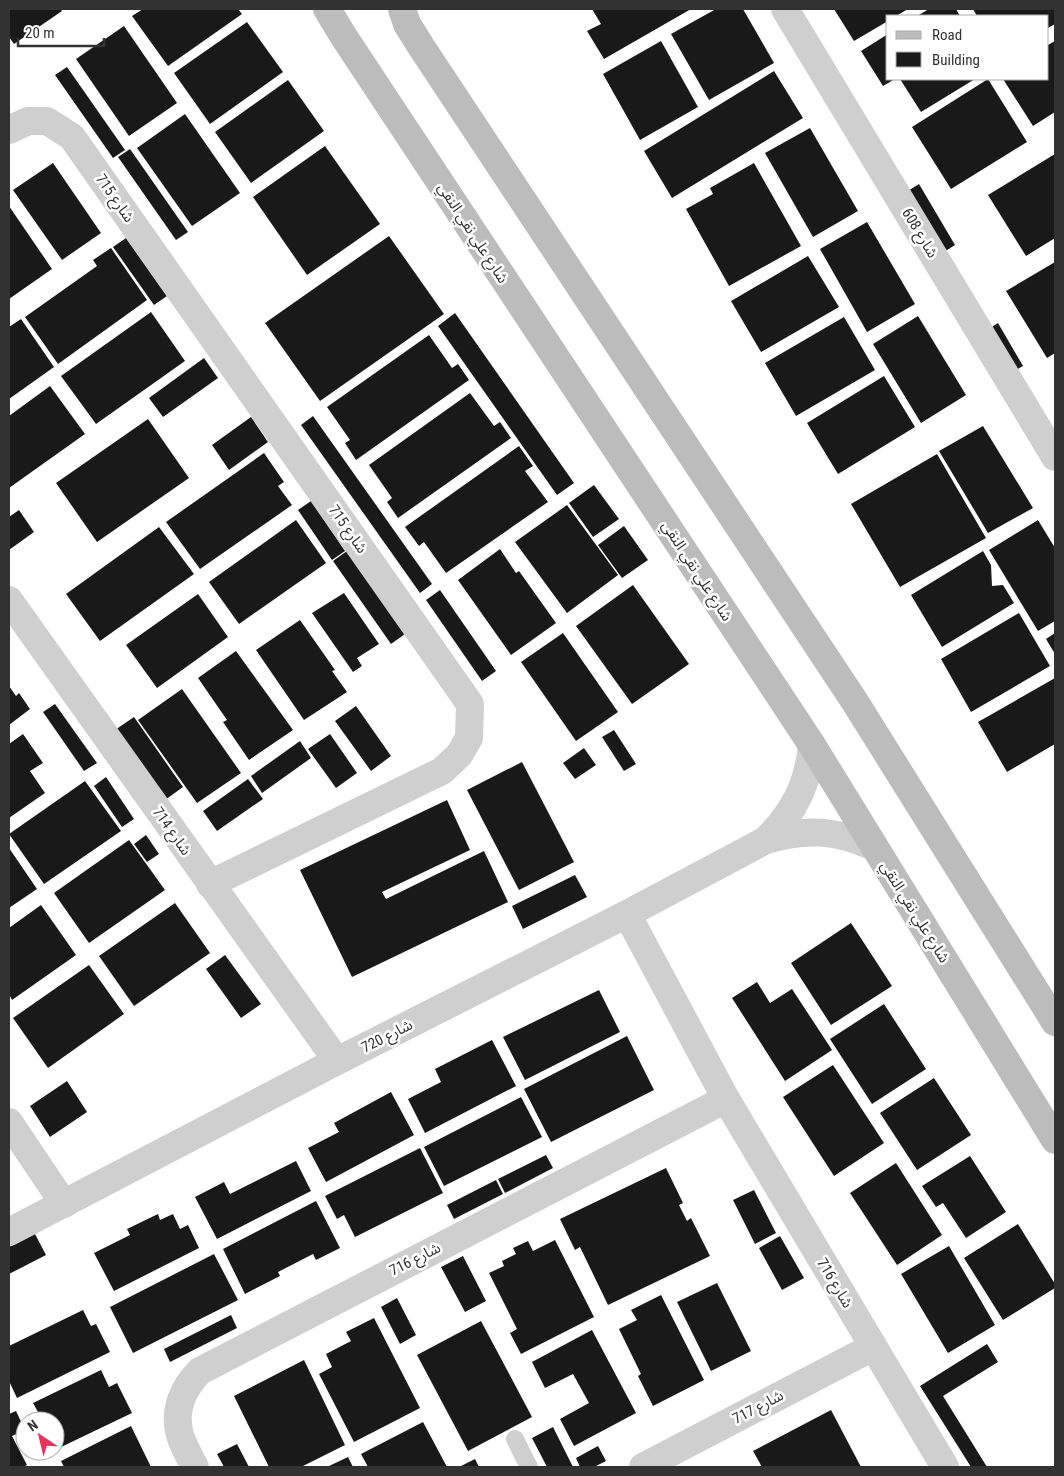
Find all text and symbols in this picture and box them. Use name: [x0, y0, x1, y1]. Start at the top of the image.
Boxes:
scale bar: [18, 15, 104, 47]
legend: [886, 15, 1049, 80]
text: 20 m: [25, 24, 55, 42]
text: Road: [932, 26, 962, 44]
text: Building: [932, 51, 980, 69]
street label: شارع 715: [89, 170, 138, 228]
street label: شارع علي نقي النقي: [431, 179, 512, 288]
street label: شارع 608: [896, 205, 942, 263]
street label: شارع 715: [322, 501, 371, 559]
street label: شارع علي نقي النقي: [655, 517, 736, 626]
street label: شارع 714: [146, 803, 195, 861]
street label: شارع علي نقي النقي: [874, 858, 954, 968]
street label: شارع 720: [358, 1015, 417, 1059]
street label: شارع 716: [386, 1238, 445, 1282]
street label: شارع 716: [811, 1255, 857, 1313]
street label: شارع 717: [730, 1386, 788, 1430]
north arrow: [15, 1411, 65, 1461]
text: N: [24, 1416, 41, 1434]

